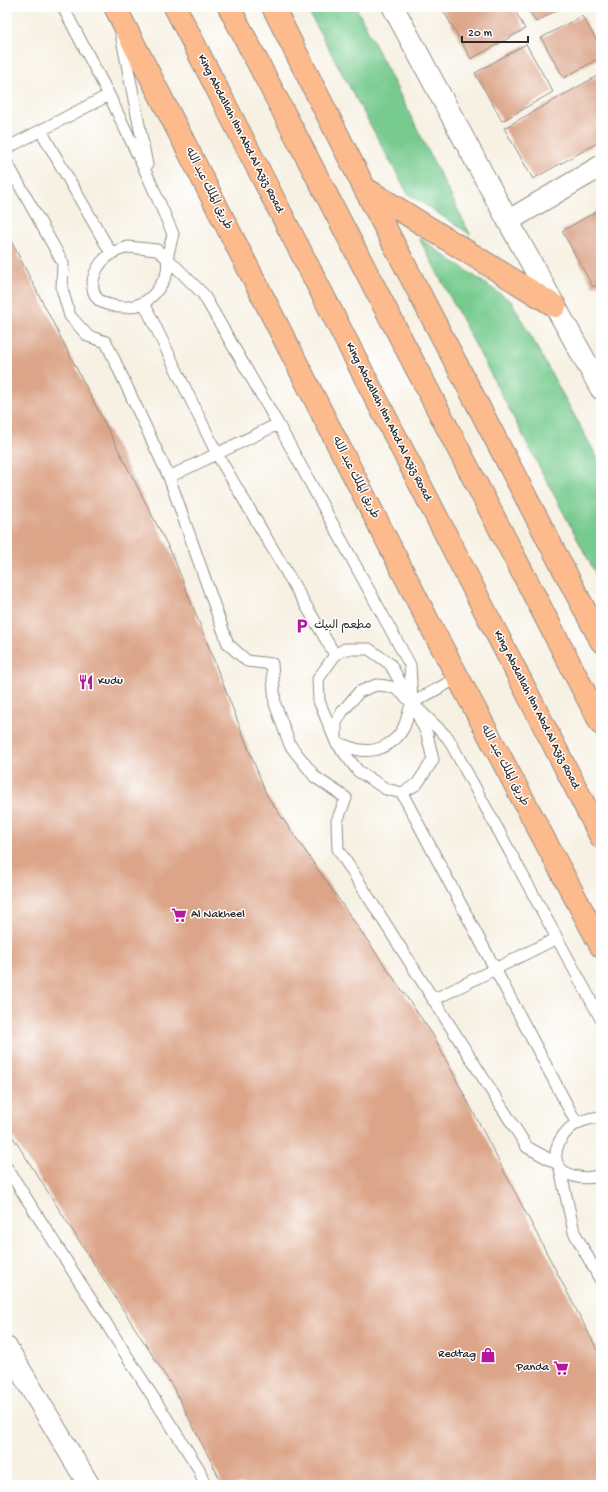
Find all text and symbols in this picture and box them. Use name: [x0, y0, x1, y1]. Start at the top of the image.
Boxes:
scale bar: [462, 18, 528, 44]
text: 20 m: [468, 27, 493, 41]
street label: King Abdallah Ibn Abd Al Aziz Road: [194, 52, 287, 216]
street label: طريق الملك عبد الله: [181, 146, 235, 232]
street label: King Abdallah Ibn Abd Al Aziz Road: [342, 340, 435, 504]
street label: طريق الملك عبد الله: [328, 435, 382, 521]
parking icon: مطعم البيك: [293, 617, 311, 635]
place label: مطعم البيك: [314, 619, 371, 633]
street label: King Abdallah Ibn Abd Al Aziz Road: [490, 628, 583, 792]
restaurant icon: Kudu: [77, 673, 95, 691]
place label: Kudu: [98, 675, 123, 689]
street label: طريق الملك عبد الله: [477, 723, 531, 809]
supermarket icon: Al Nakheel: [170, 906, 188, 924]
place label: Al Nakheel: [191, 908, 245, 922]
shop icon: Redtag: [479, 1346, 497, 1364]
place label: Redtag: [438, 1348, 476, 1362]
supermarket icon: Panda: [552, 1359, 570, 1377]
place label: Panda: [515, 1361, 549, 1375]

